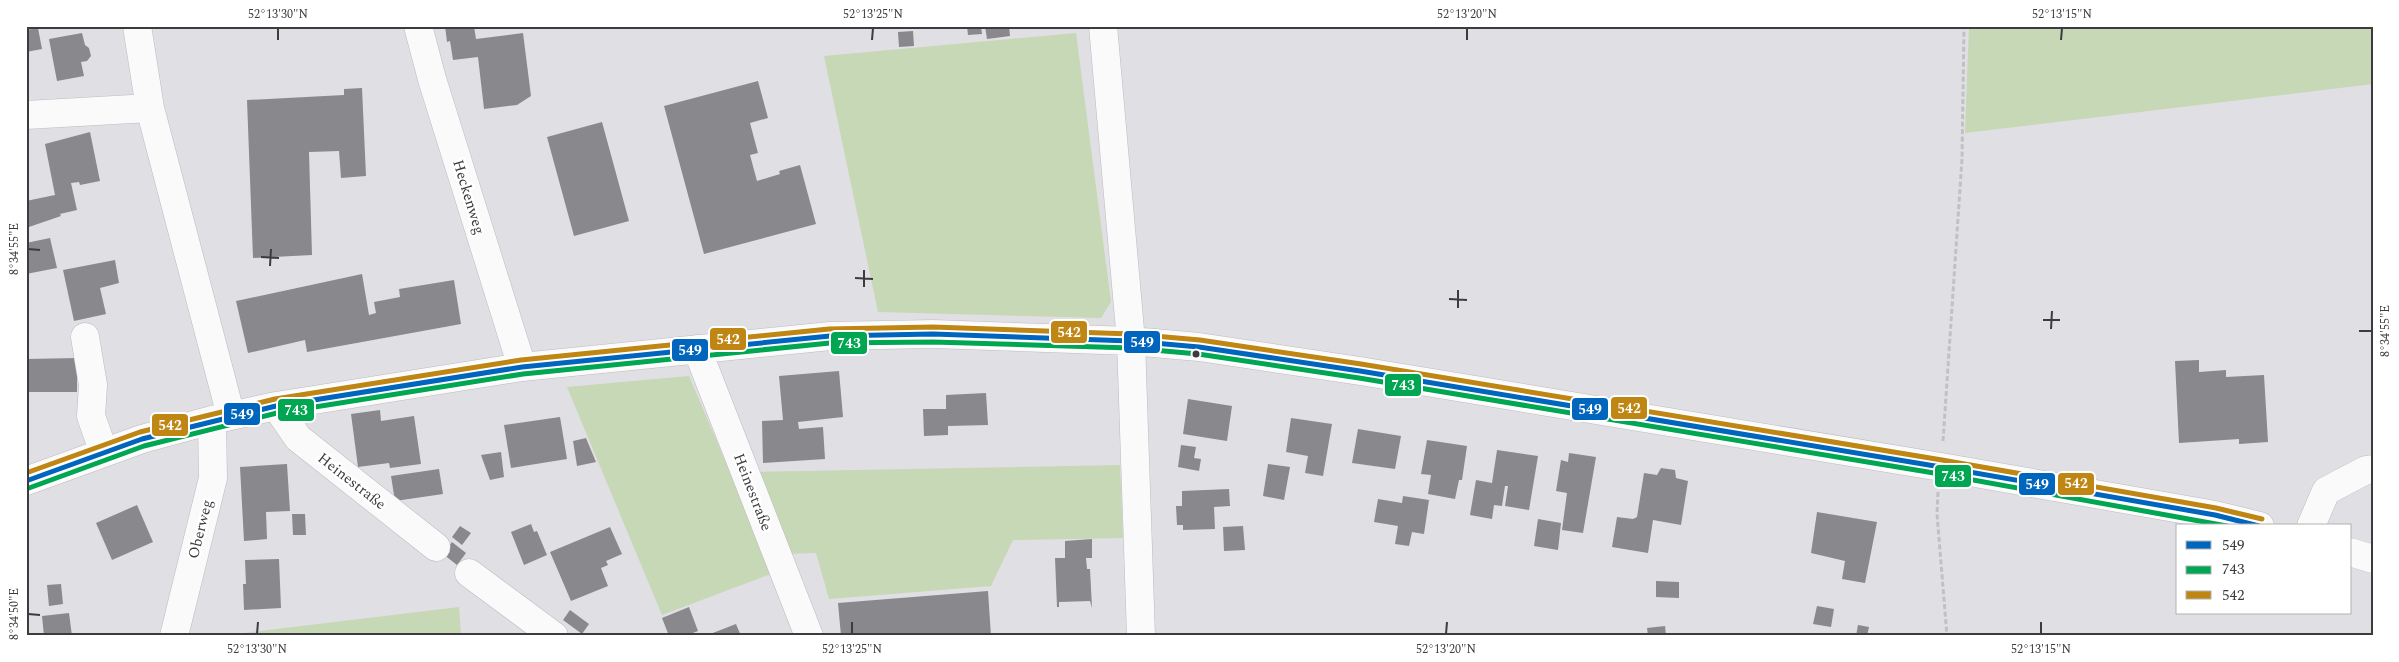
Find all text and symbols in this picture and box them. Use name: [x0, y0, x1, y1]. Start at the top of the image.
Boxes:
text: 52°13'30"N: [248, 5, 308, 24]
text: 52°13'25"N: [843, 5, 903, 24]
text: 52°13'20"N: [1437, 5, 1497, 24]
text: 52°13'15"N: [2032, 5, 2092, 24]
street label: Heckenweg: [446, 157, 491, 237]
text: 8°34'55"E: [5, 223, 24, 275]
text: 8°34'55"E: [2376, 305, 2395, 357]
line badge: 542: [1050, 320, 1088, 344]
text: 542: [1057, 322, 1081, 343]
line badge: 542: [709, 327, 747, 351]
text: 542: [716, 329, 740, 350]
line badge: 549: [1123, 330, 1161, 354]
line badge: 743: [830, 331, 868, 355]
text: 549: [1130, 332, 1154, 353]
text: 743: [837, 333, 861, 354]
line badge: 549: [671, 338, 709, 362]
text: 549: [678, 340, 702, 361]
unlabelled marker: [1191, 349, 1201, 359]
line badge: 743: [1384, 373, 1422, 397]
text: 743: [1391, 375, 1415, 396]
line badge: 542: [1610, 396, 1648, 420]
line badge: 549: [1571, 397, 1609, 421]
line badge: 743: [277, 398, 315, 422]
text: 542: [1617, 398, 1641, 419]
text: 549: [1578, 399, 1602, 420]
text: 743: [284, 400, 308, 421]
line badge: 549: [223, 402, 261, 426]
text: 549: [230, 404, 254, 425]
line badge: 542: [151, 413, 189, 437]
text: 542: [158, 415, 182, 436]
street label: Heinestraße: [312, 447, 391, 516]
street label: Heinestraße: [727, 450, 778, 534]
line badge: 743: [1934, 464, 1972, 488]
text: 743: [1941, 466, 1965, 487]
line badge: 549: [2018, 472, 2056, 496]
line badge: 542: [2057, 472, 2095, 496]
text: 542: [2064, 473, 2088, 494]
text: 549: [2025, 474, 2049, 495]
street label: Oberweg: [182, 497, 219, 561]
legend: [2176, 524, 2352, 614]
text: 549: [2222, 534, 2245, 557]
text: 743: [2222, 558, 2245, 581]
text: 542: [2222, 584, 2245, 607]
text: 8°34'50"E: [5, 588, 24, 640]
text: 52°13'30"N: [227, 640, 287, 659]
text: 52°13'25"N: [822, 640, 882, 659]
text: 52°13'20"N: [1416, 640, 1476, 659]
text: 52°13'15"N: [2011, 640, 2071, 659]

